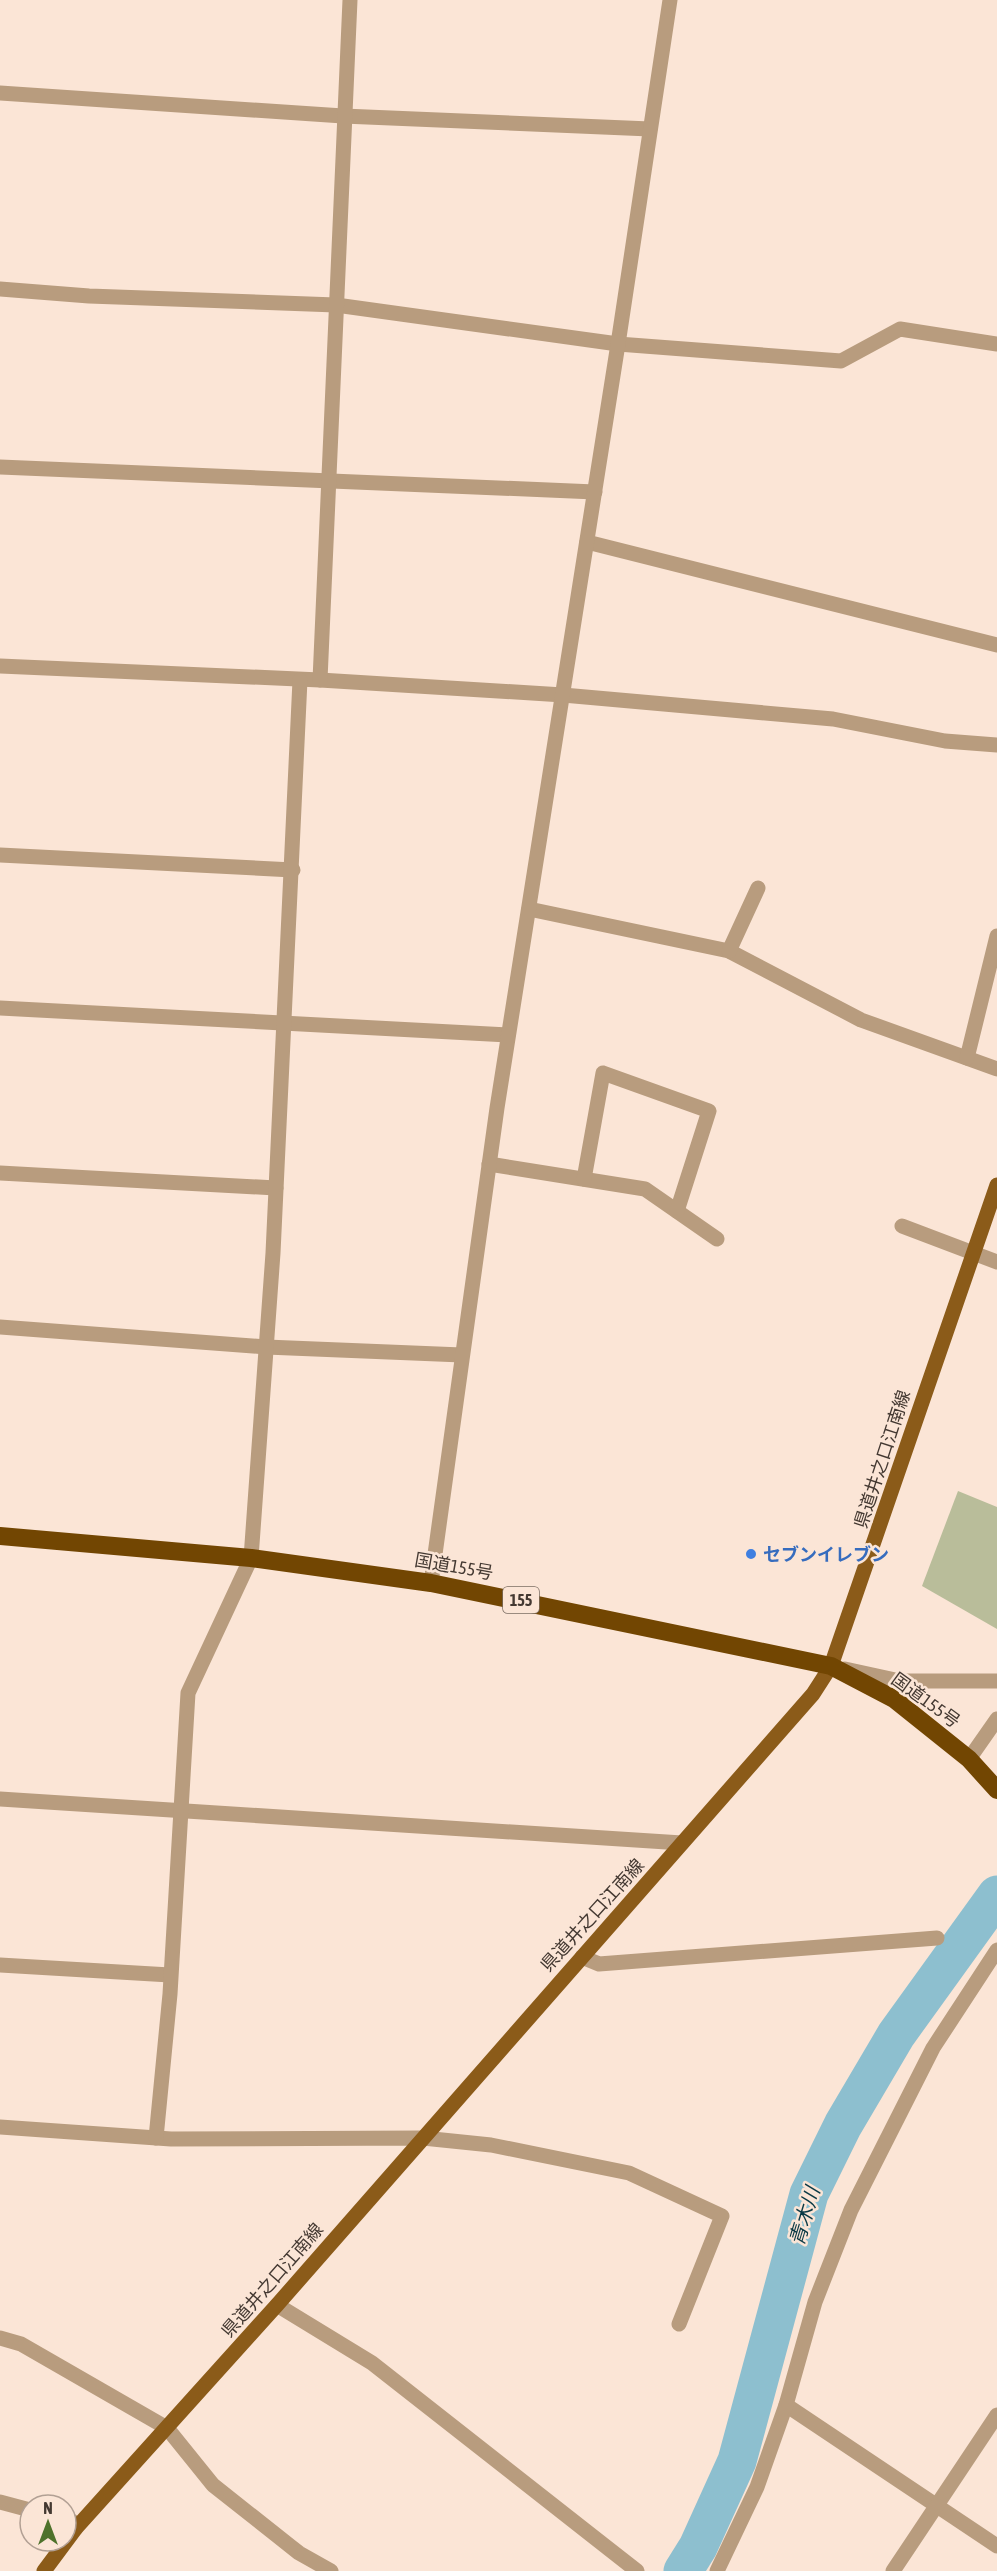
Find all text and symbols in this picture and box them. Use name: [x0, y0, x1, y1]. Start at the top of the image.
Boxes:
street label: 県道井之口江南線: [850, 1387, 914, 1531]
place label: セブンイレブン: [763, 1544, 889, 1565]
marker: セブンイレブン: [744, 1547, 758, 1561]
street label: 国道155号: [413, 1549, 495, 1583]
road number: 155: [503, 1587, 539, 1613]
street label: 国道155号: [888, 1668, 964, 1732]
street label: 県道井之口江南線: [536, 1854, 648, 1976]
water label: 青木川: [784, 2182, 824, 2248]
street label: 県道井之口江南線: [217, 2219, 327, 2341]
north arrow: [18, 2493, 78, 2553]
text: N: [43, 2499, 53, 2517]

